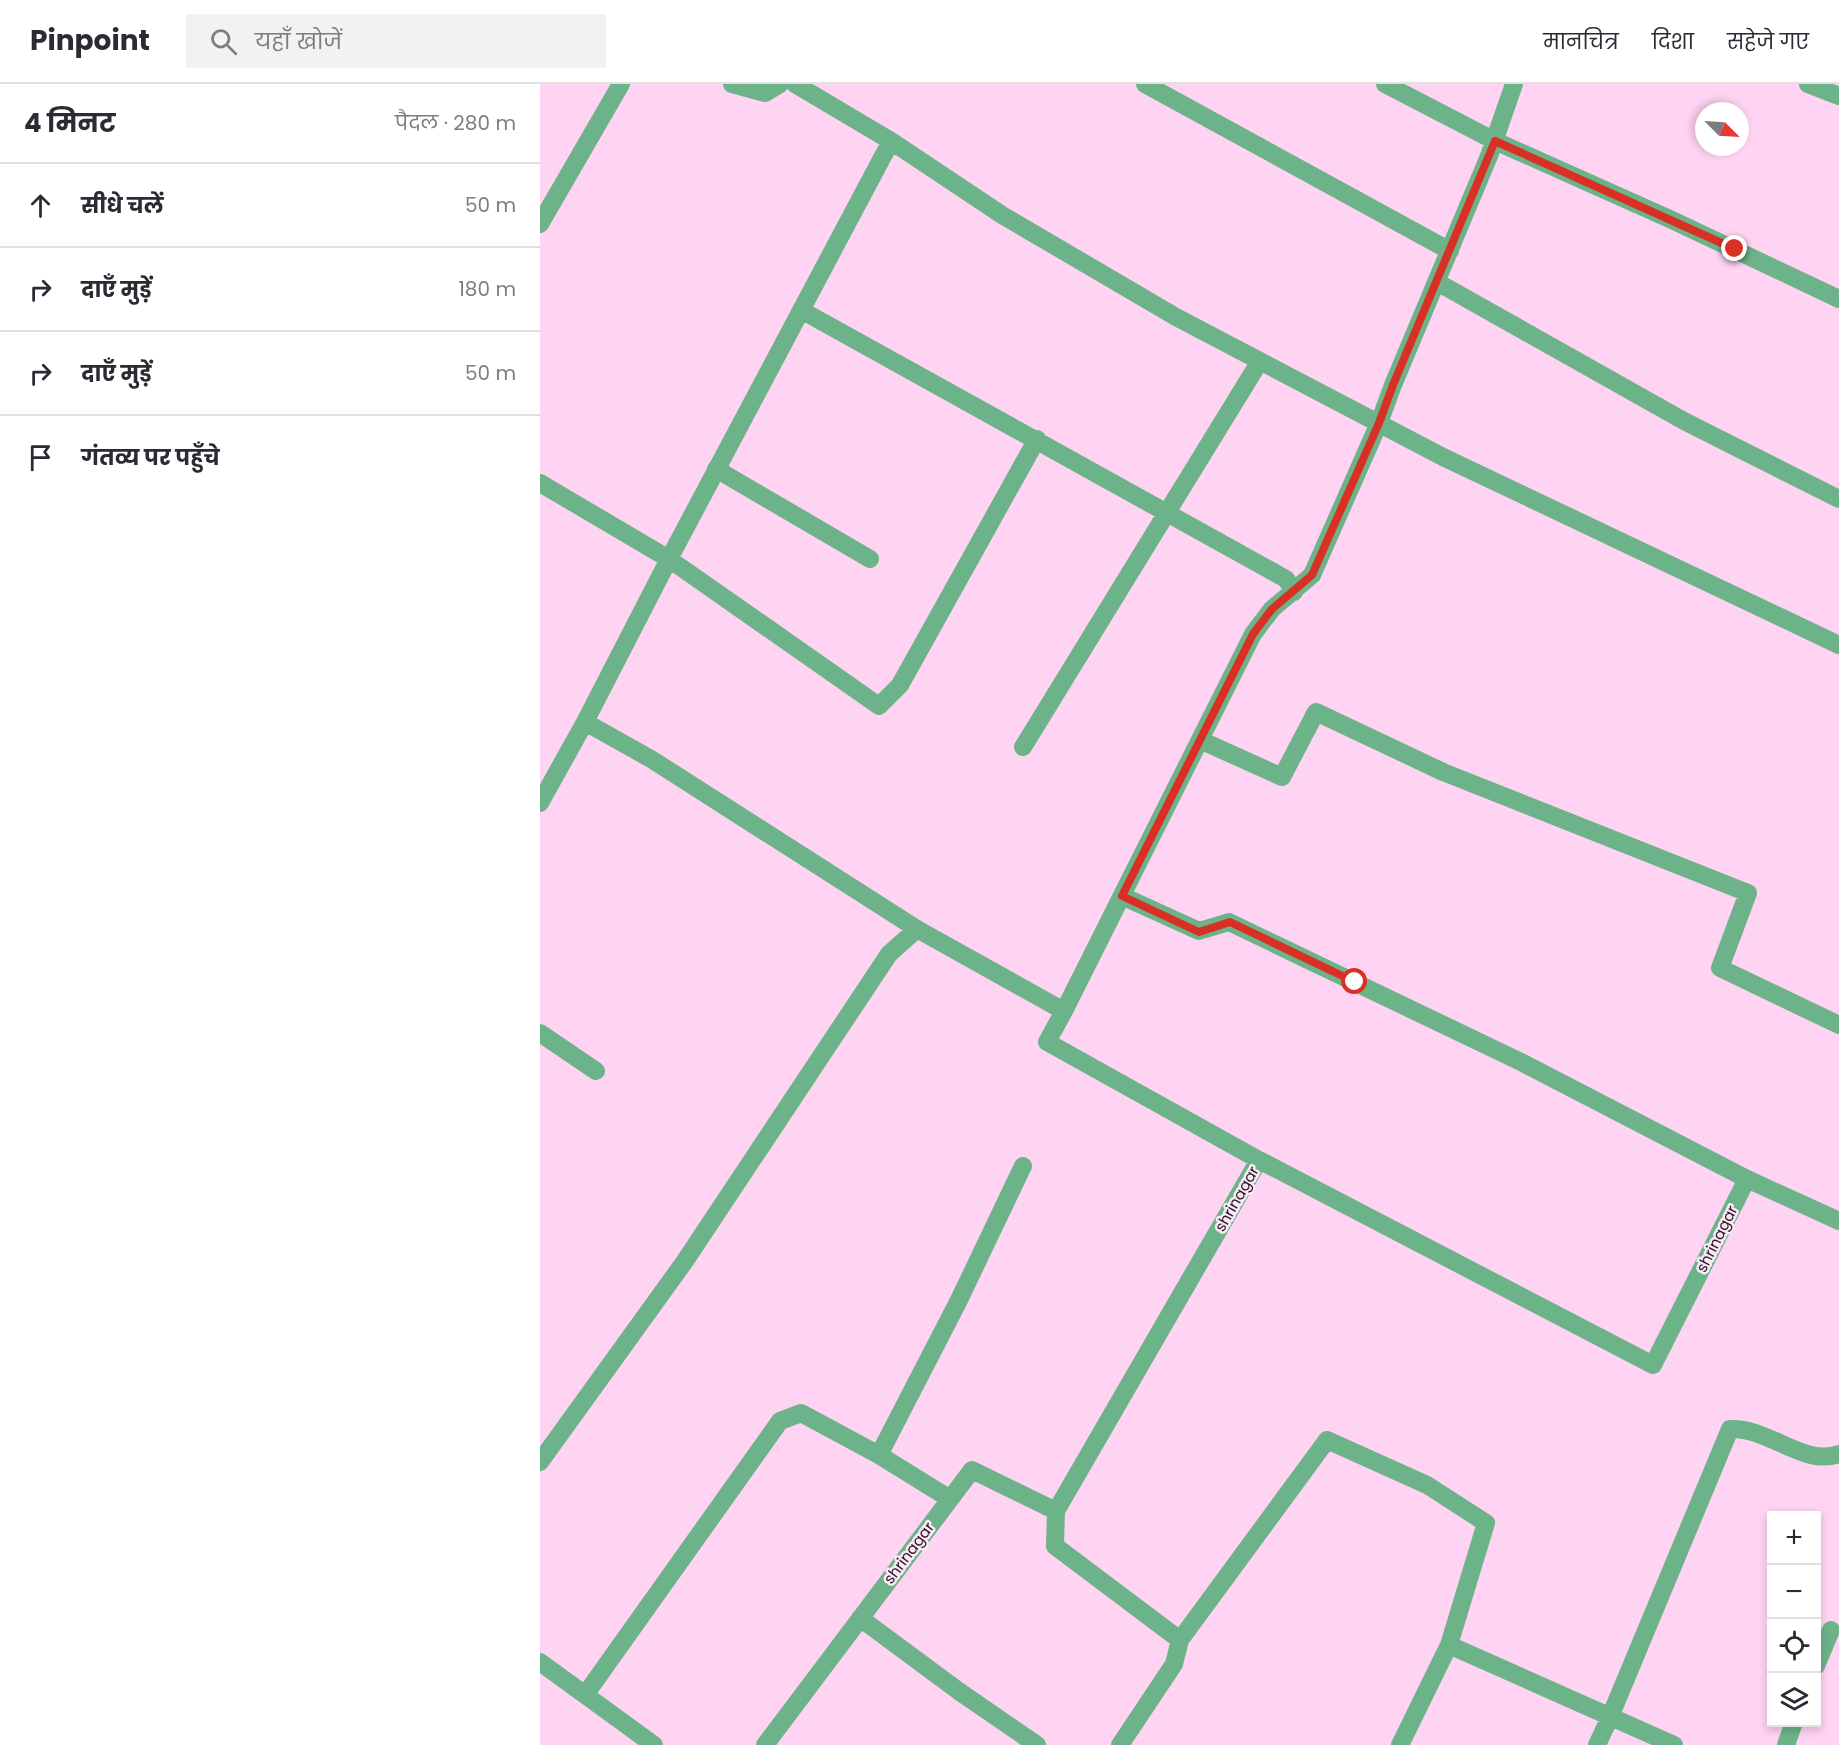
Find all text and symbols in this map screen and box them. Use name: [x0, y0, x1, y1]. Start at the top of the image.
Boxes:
search box: [186, 14, 606, 68]
text: Pinpoint: [30, 21, 150, 60]
icon: search: [207, 25, 240, 58]
text: यहाँ खोजें: [255, 26, 342, 57]
text: मानचित्र: [1543, 27, 1619, 56]
text: दिशा: [1652, 27, 1694, 56]
text: सहेजे गए: [1727, 27, 1809, 56]
north arrow: [1695, 102, 1749, 156]
text: 4 मिनट: [24, 105, 116, 141]
text: पैदल · 280 m: [395, 109, 516, 137]
icon: ahead: [24, 189, 57, 222]
text: सीधे चलें: [81, 190, 164, 221]
text: 50 m: [465, 191, 516, 219]
route end: [1721, 235, 1747, 261]
icon: right: [24, 273, 57, 306]
text: दाएँ मुड़ें: [81, 274, 152, 305]
text: 180 m: [458, 275, 516, 303]
icon: right: [24, 357, 57, 390]
text: दाएँ मुड़ें: [81, 358, 152, 389]
text: 50 m: [465, 359, 516, 387]
icon: arrive: [24, 441, 57, 474]
text: गंतव्य पर पहुँचे: [81, 442, 220, 473]
route start: [1341, 968, 1367, 994]
street label: shrinagar: [1209, 1162, 1264, 1235]
street label: shrinagar: [1691, 1201, 1743, 1276]
map controls: [1767, 1511, 1821, 1727]
button: +: [1767, 1511, 1821, 1565]
street label: shrinagar: [878, 1517, 939, 1588]
button: −: [1767, 1565, 1821, 1619]
button: locate: [1767, 1619, 1821, 1673]
button: layers: [1767, 1673, 1821, 1727]

